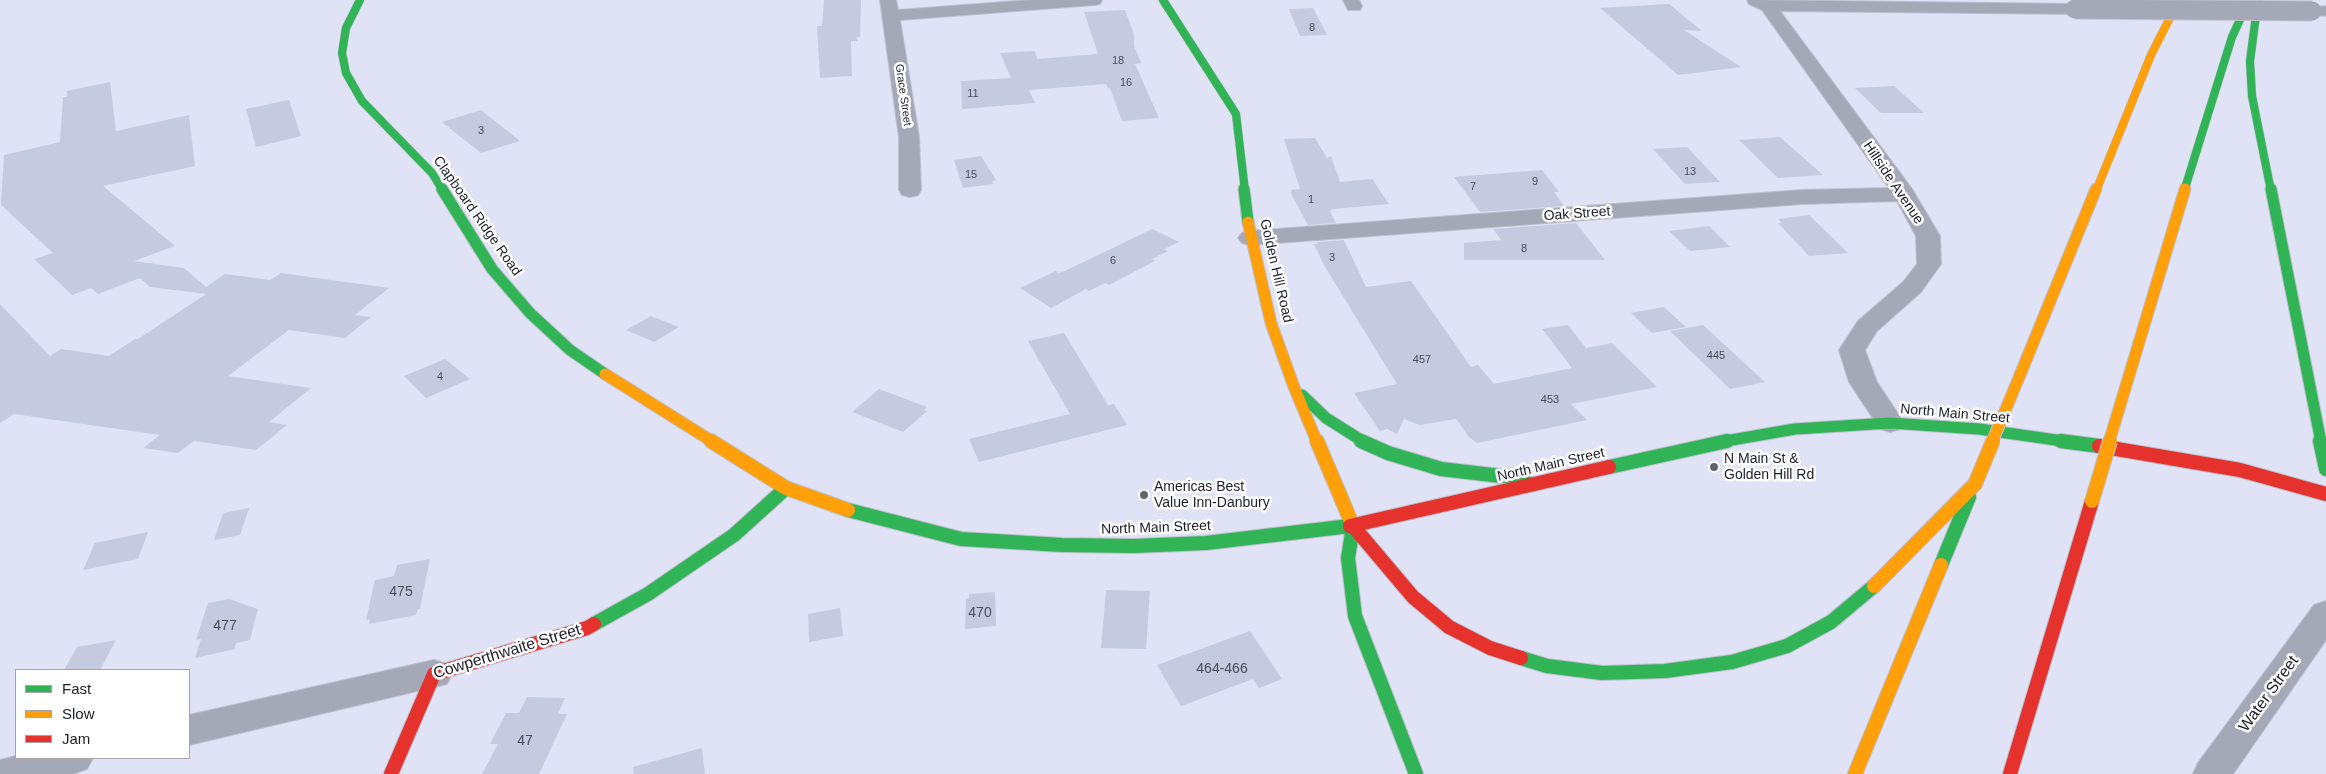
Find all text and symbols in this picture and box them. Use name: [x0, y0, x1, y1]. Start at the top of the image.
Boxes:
house number: 8: [1309, 21, 1315, 35]
house number: 18: [1112, 54, 1124, 68]
street label: Grace Street: [892, 63, 914, 127]
house number: 16: [1120, 76, 1132, 90]
house number: 11: [967, 87, 979, 101]
house number: 3: [478, 124, 484, 138]
street label: Hillside Avenue: [1859, 138, 1927, 228]
street label: Clapboard Ridge Road: [429, 153, 525, 279]
house number: 13: [1684, 165, 1696, 179]
house number: 15: [965, 168, 977, 182]
house number: 9: [1532, 175, 1538, 189]
house number: 7: [1470, 180, 1476, 194]
house number: 1: [1308, 193, 1314, 207]
street label: Oak Street: [1543, 203, 1611, 225]
street label: Golden Hill Road: [1256, 218, 1296, 324]
house number: 8: [1521, 242, 1527, 256]
house number: 3: [1329, 251, 1335, 265]
house number: 6: [1110, 254, 1116, 268]
house number: 445: [1707, 349, 1725, 363]
house number: 457: [1413, 353, 1431, 367]
house number: 4: [437, 370, 443, 384]
house number: 453: [1541, 393, 1559, 407]
street label: North Main Street: [1900, 401, 2010, 427]
street label: North Main Street: [1496, 444, 1606, 486]
place label: N Main St & Golden Hill Rd: [1724, 451, 1814, 484]
marker: N Main St & Golden Hill Rd: [1708, 461, 1720, 473]
place label: Americas Best Value Inn-Danbury: [1154, 479, 1270, 512]
marker: Americas Best Value Inn-Danbury: [1138, 489, 1150, 501]
street label: North Main Street: [1101, 518, 1211, 538]
house number: 475: [389, 584, 413, 600]
house number: 470: [968, 605, 992, 621]
house number: 477: [213, 618, 237, 634]
street label: Cowperthwaite Street: [431, 620, 583, 684]
street label: Water Street: [2235, 652, 2303, 736]
house number: 464-466: [1196, 661, 1248, 677]
legend: [15, 669, 190, 759]
text: Fast: [62, 680, 91, 697]
text: Slow: [62, 705, 95, 722]
text: Jam: [62, 730, 90, 747]
house number: 47: [517, 733, 533, 749]

